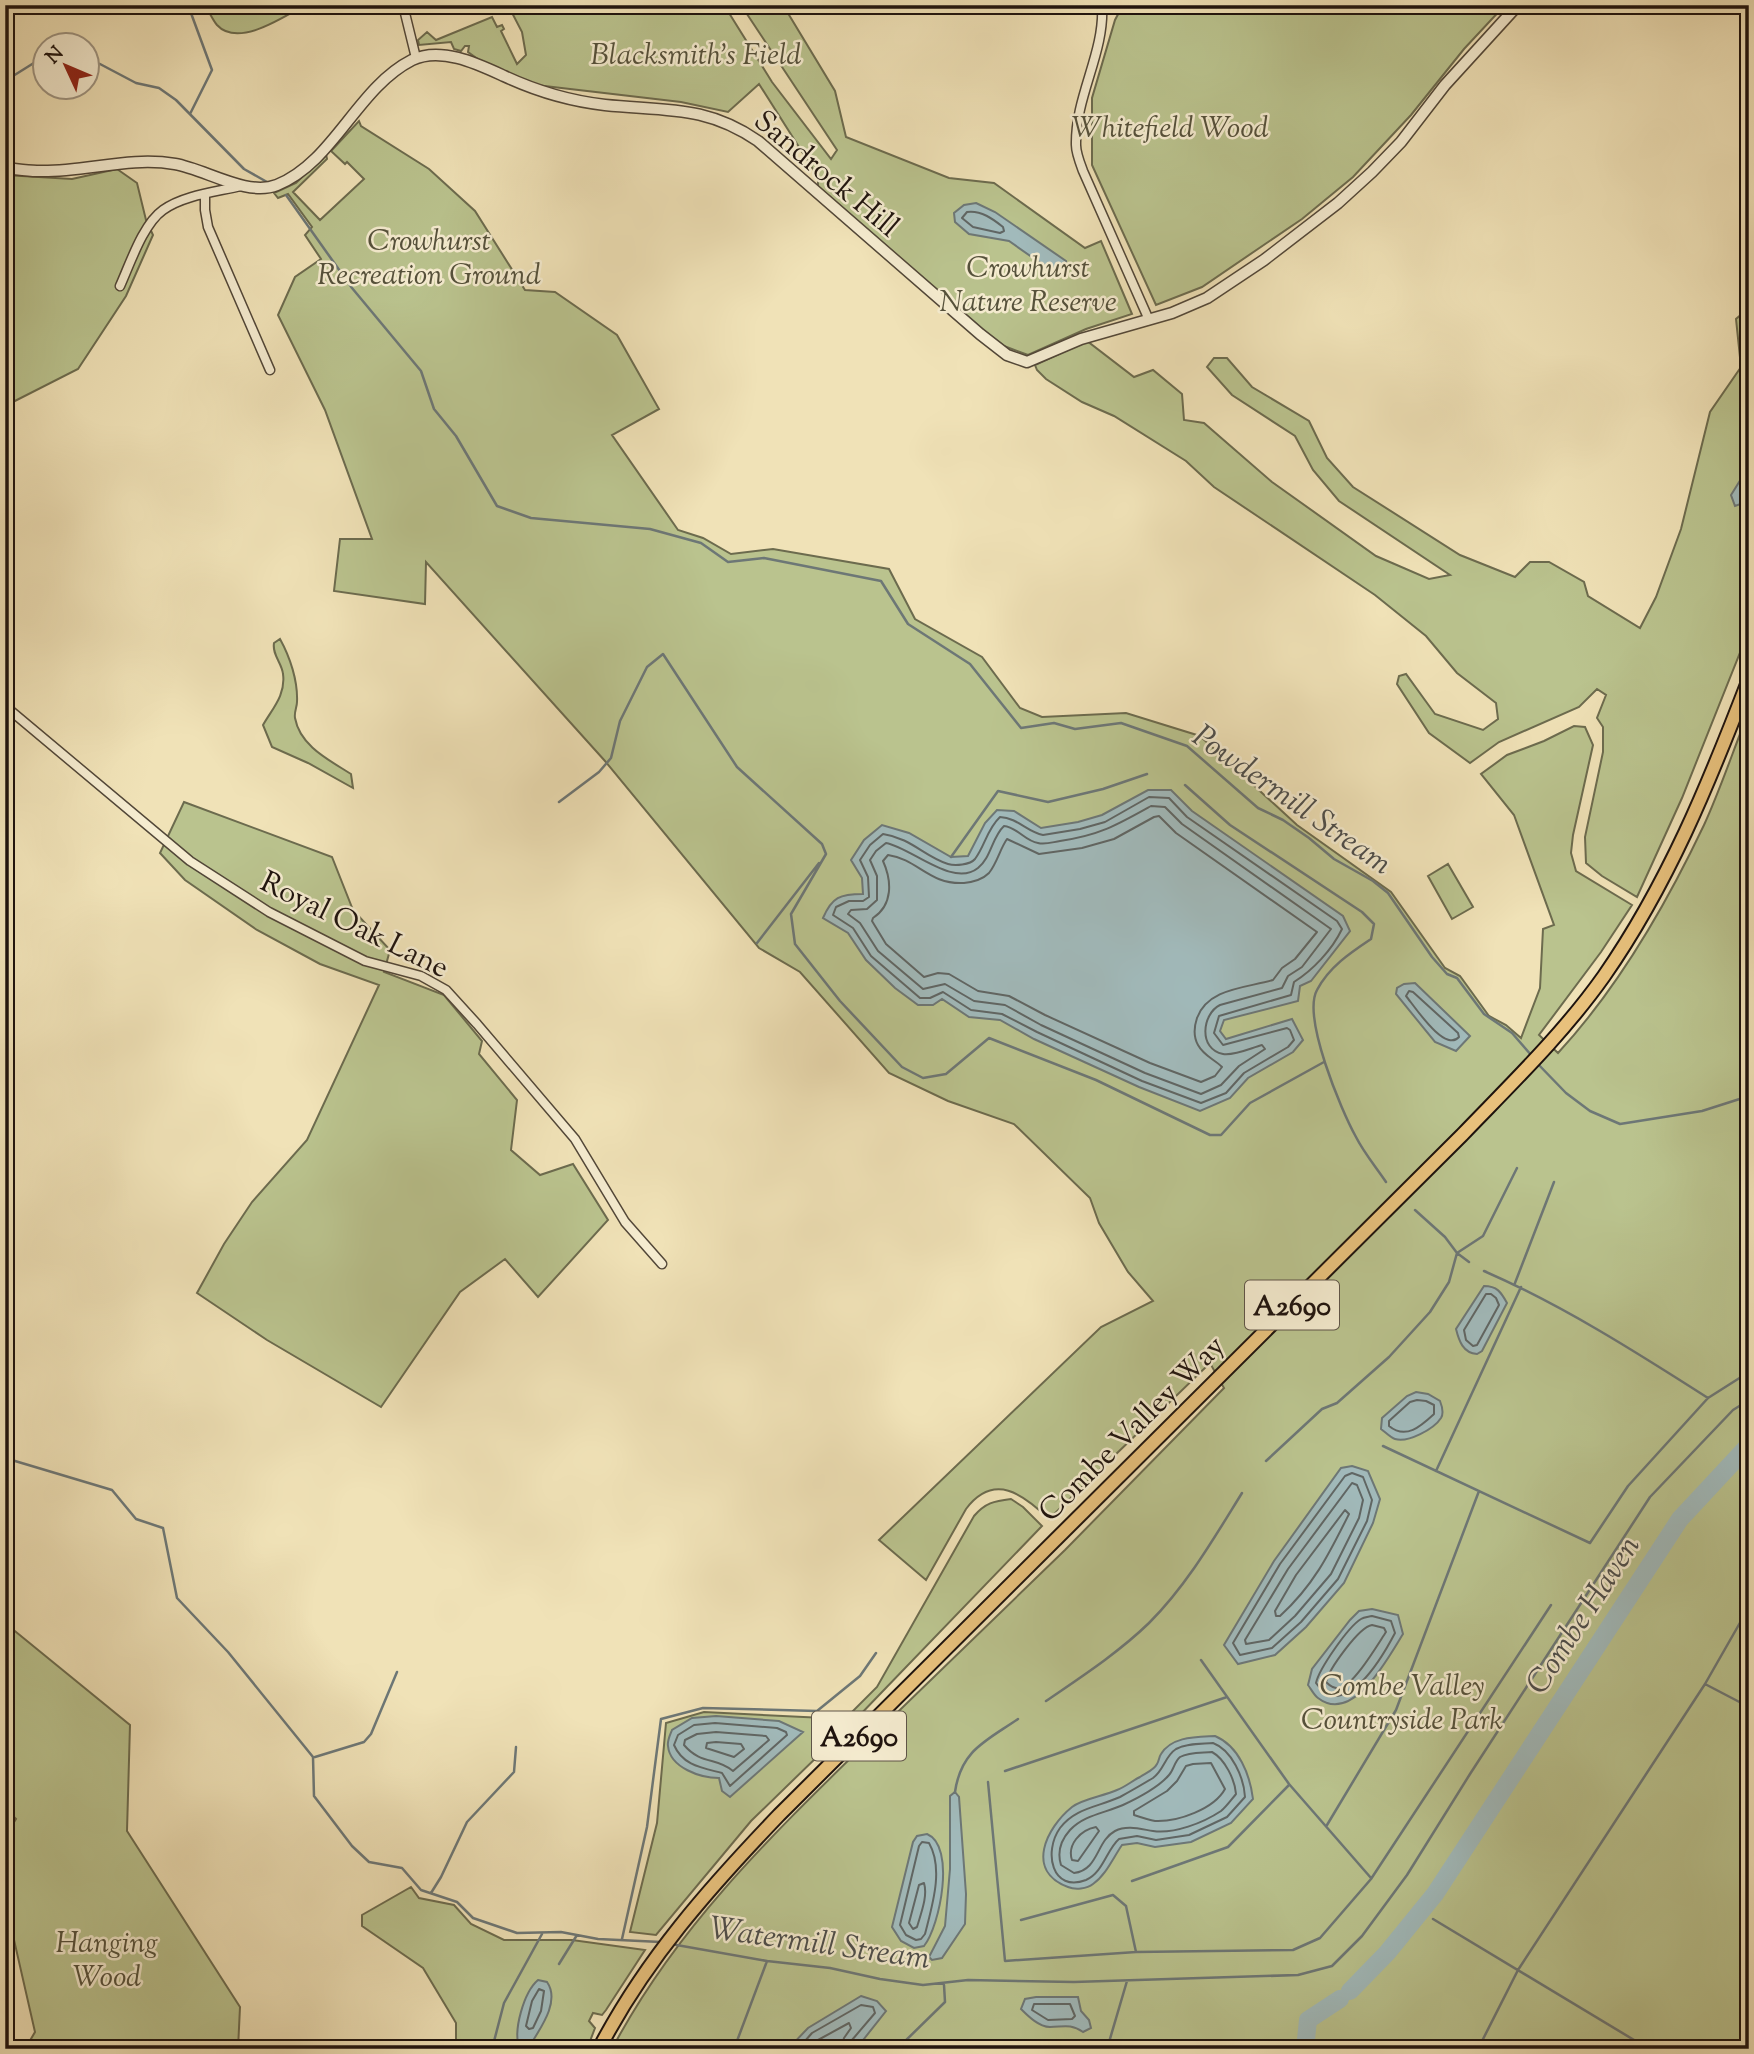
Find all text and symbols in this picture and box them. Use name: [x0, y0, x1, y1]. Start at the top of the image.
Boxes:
north arrow: [32, 32, 102, 102]
park label: Blacksmith's Field: [591, 35, 802, 78]
text: N: [41, 41, 71, 71]
street label: Sandrock Hill: [743, 101, 908, 249]
park label: Whitefield Wood: [1072, 108, 1269, 151]
park label: Crowhurst Recreation Ground: [317, 221, 541, 298]
park label: Crowhurst Nature Reserve: [939, 248, 1117, 325]
water label: Powdermill Stream: [1182, 715, 1401, 888]
street label: Royal Oak Lane: [252, 862, 456, 991]
road number: A2690: [1245, 1280, 1339, 1330]
street label: Combe Valley Way: [1030, 1327, 1236, 1533]
water label: Combe Haven: [1516, 1527, 1653, 1704]
park label: Combe Valley Countryside Park: [1301, 1666, 1503, 1743]
road number: A2690: [812, 1712, 906, 1760]
water label: Watermill Stream: [706, 1907, 933, 1983]
park label: Hanging Wood: [56, 1923, 158, 2000]

